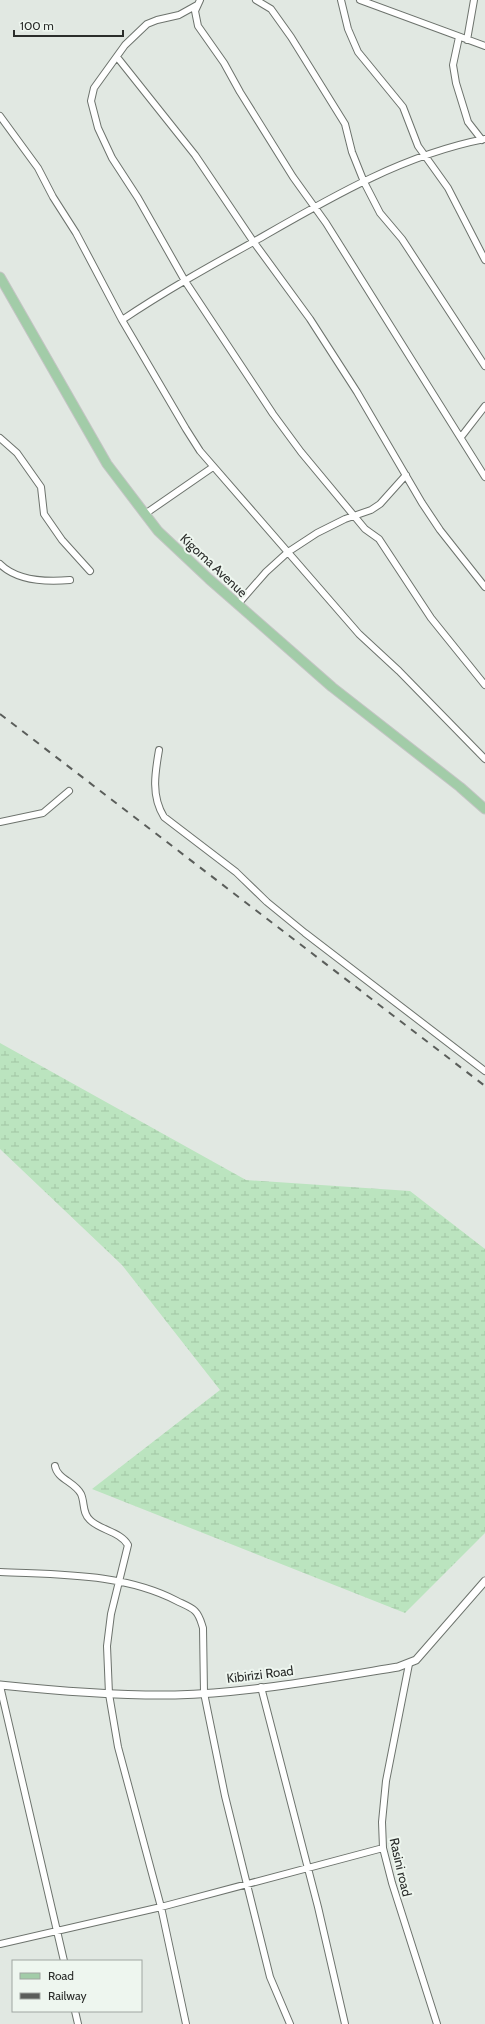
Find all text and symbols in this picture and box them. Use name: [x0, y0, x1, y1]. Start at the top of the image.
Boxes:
scale bar: [14, 12, 123, 38]
text: 100 m: [20, 18, 54, 33]
street label: Kigoma Avenue: [177, 530, 251, 600]
street label: Kibirizi Road: [226, 1662, 294, 1686]
street label: Rasini road: [386, 1836, 416, 1898]
legend: [12, 1960, 142, 2012]
text: Road: [48, 1968, 74, 1983]
text: Railway: [48, 1988, 86, 2003]

